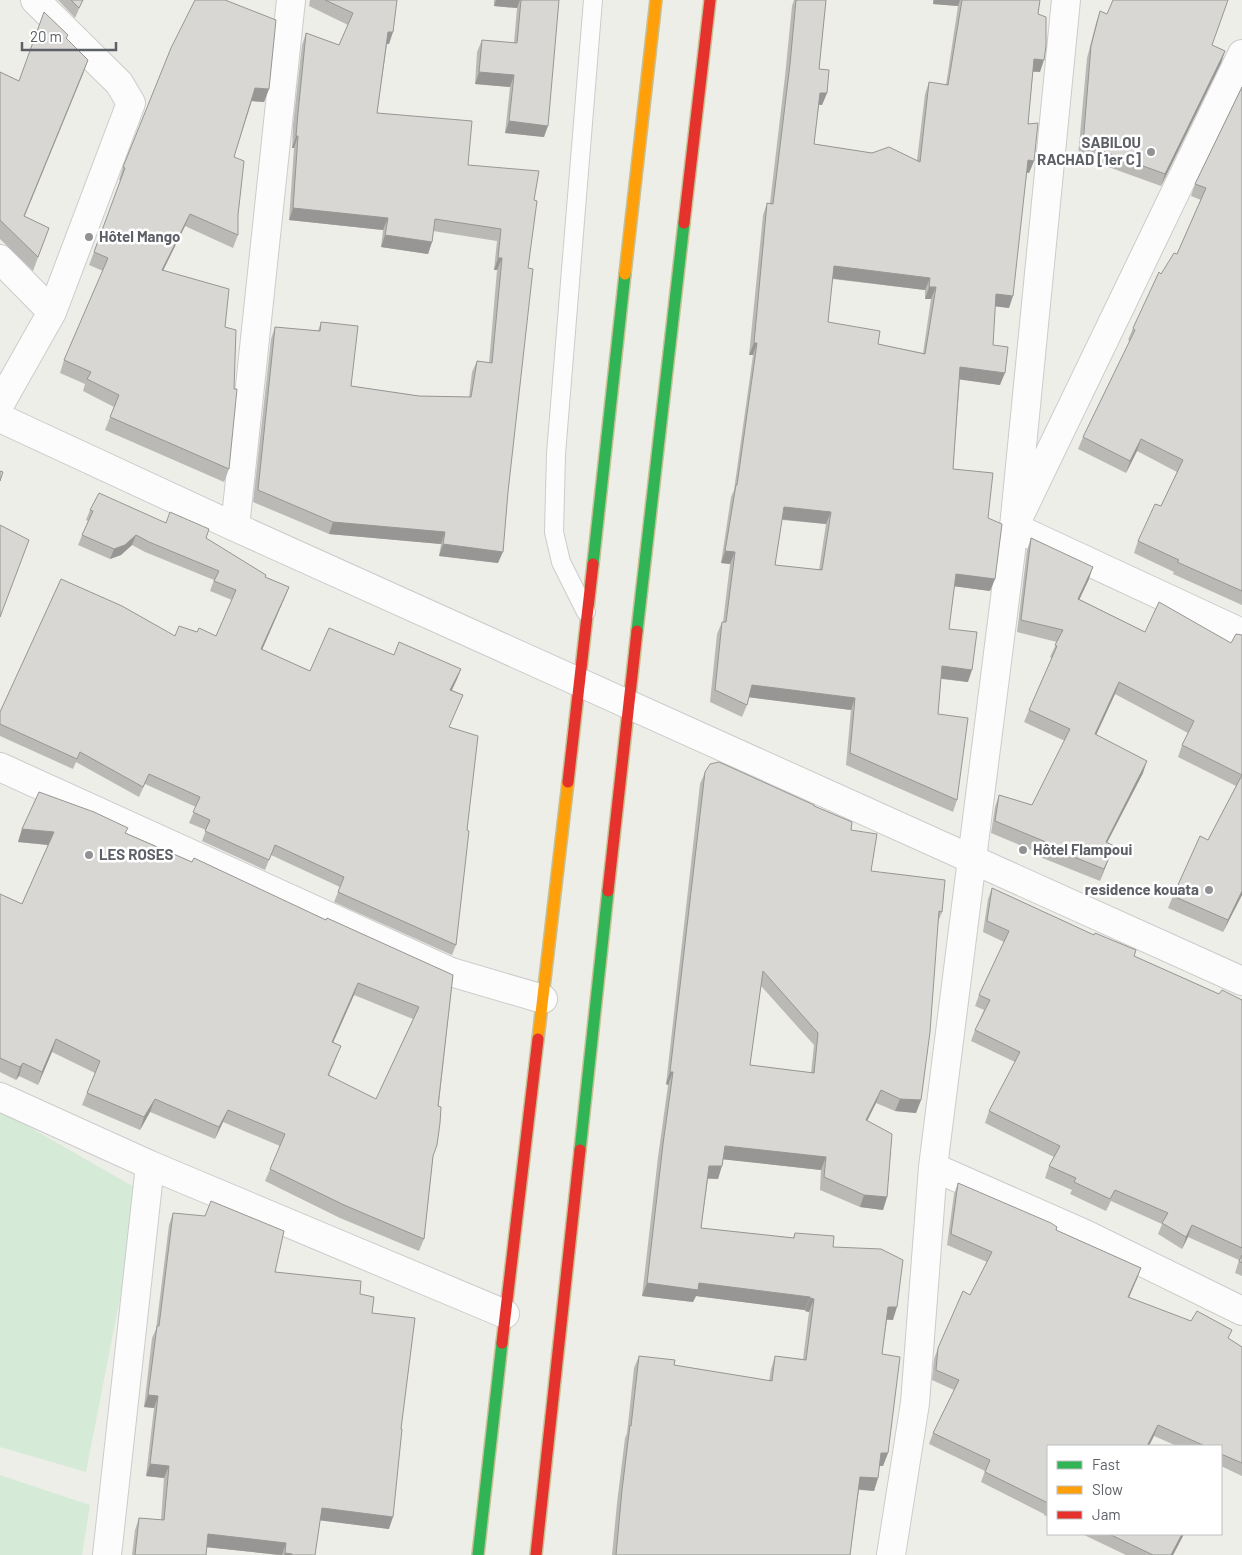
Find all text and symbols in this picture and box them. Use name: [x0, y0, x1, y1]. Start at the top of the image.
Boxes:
scale bar: [22, 20, 116, 52]
text: 20 m: [30, 27, 62, 45]
place label: SABILOU RACHAD [1er C]: [1037, 133, 1141, 168]
marker: SABILOU RACHAD [1er C]: [1145, 146, 1157, 158]
place label: Hôtel Mango: [99, 227, 180, 245]
marker: Hôtel Mango: [83, 231, 95, 243]
place label: Hôtel Flampoui: [1033, 840, 1132, 858]
marker: Hôtel Flampoui: [1017, 844, 1029, 856]
place label: LES ROSES: [99, 845, 173, 863]
marker: LES ROSES: [83, 849, 95, 861]
place label: residence kouata: [1085, 880, 1199, 898]
marker: residence kouata: [1203, 884, 1215, 896]
legend: [1047, 1445, 1222, 1535]
text: Fast: [1092, 1455, 1120, 1473]
text: Slow: [1092, 1480, 1123, 1498]
text: Jam: [1092, 1505, 1121, 1523]

